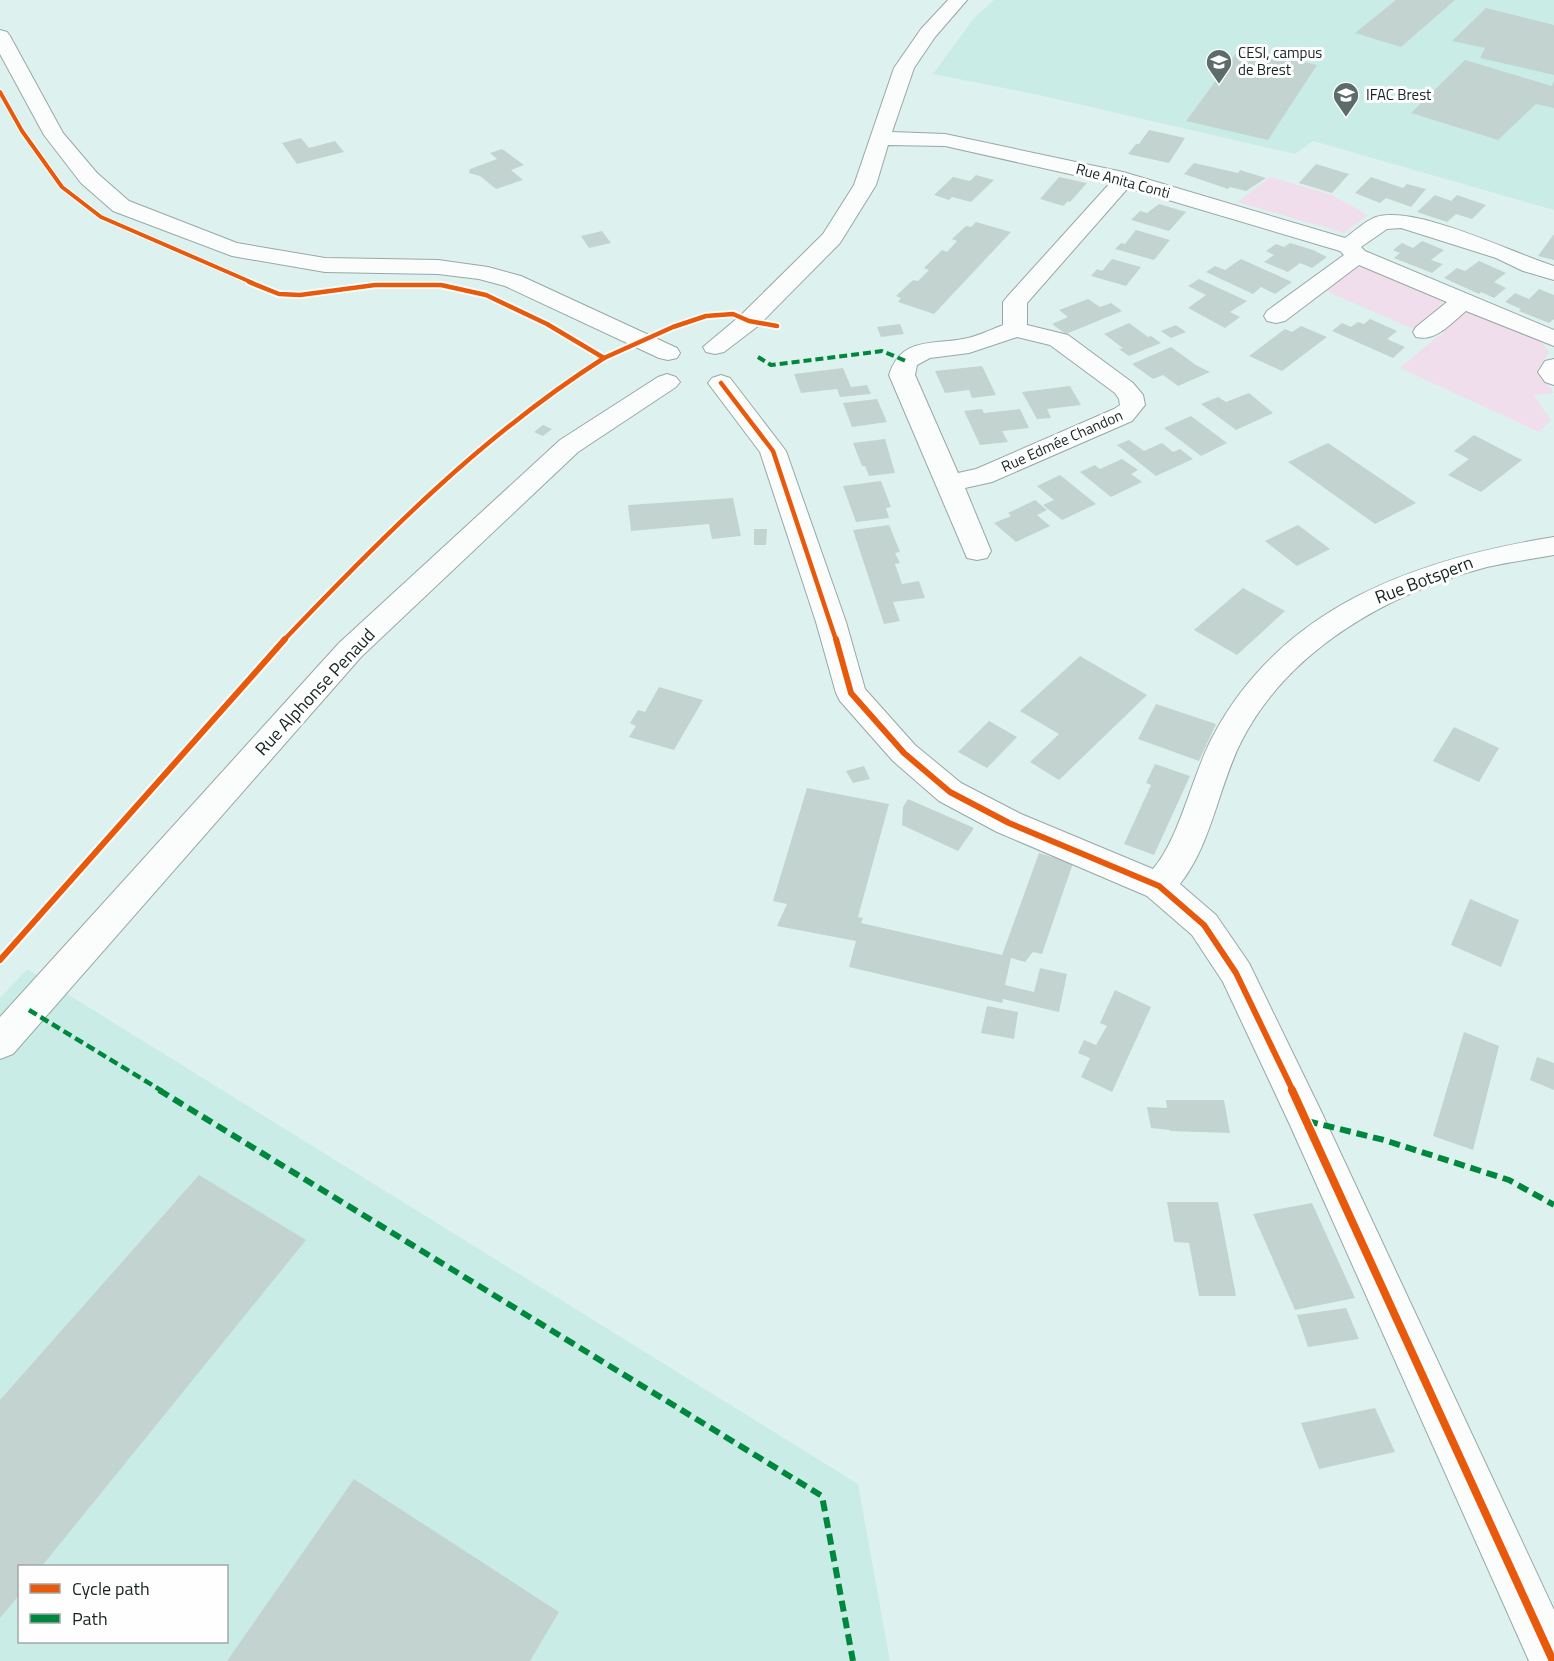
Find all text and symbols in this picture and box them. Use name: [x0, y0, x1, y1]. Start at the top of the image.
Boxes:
place label: CESI, campus de Brest: [1238, 41, 1322, 81]
school or university icon: CESI, campus de Brest: [1204, 47, 1234, 85]
school or university icon: IFAC Brest: [1331, 80, 1361, 118]
place label: IFAC Brest: [1366, 83, 1432, 106]
street label: Rue Anita Conti: [1073, 157, 1173, 204]
street label: Rue Edmée Chandon: [997, 403, 1126, 478]
street label: Rue Botspern: [1371, 548, 1477, 611]
street label: Rue Alphonse Penaud: [248, 622, 381, 761]
legend: [18, 1565, 228, 1643]
text: Cycle path: [72, 1575, 150, 1602]
text: Path: [72, 1605, 108, 1632]

